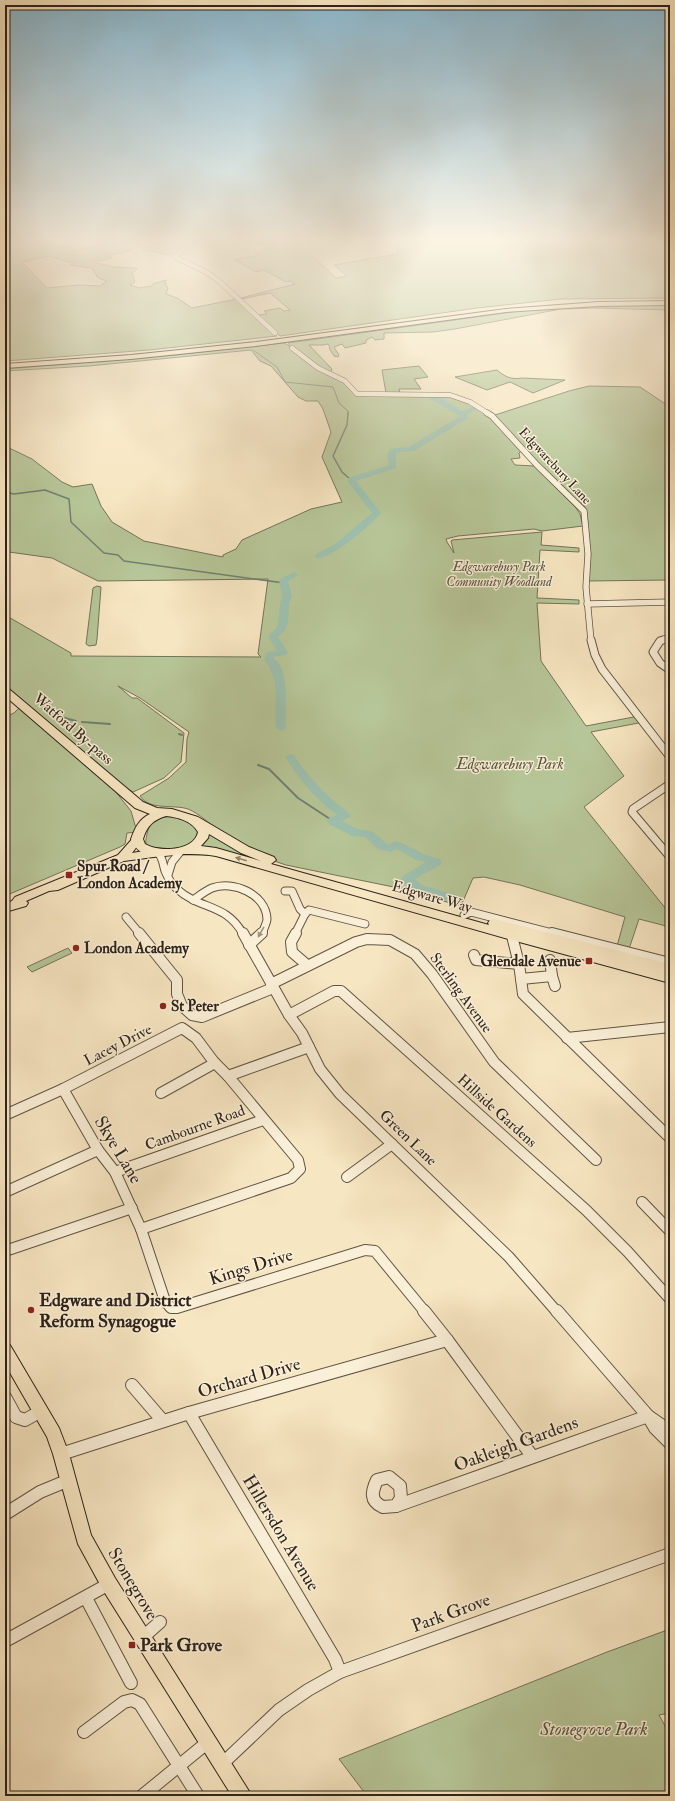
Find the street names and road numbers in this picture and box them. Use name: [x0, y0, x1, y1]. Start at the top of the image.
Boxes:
street label: Edgwarebury Lane: [515, 424, 595, 509]
street label: Watford By-pass: [28, 688, 117, 770]
street label: Edgware Way: [390, 877, 475, 918]
street label: Sterling Avenue: [426, 949, 496, 1037]
street label: Lacey Drive: [81, 1020, 155, 1070]
street label: Hillside Gardens: [453, 1070, 541, 1152]
street label: Cambourne Road: [142, 1101, 248, 1155]
street label: Green Lane: [375, 1106, 441, 1170]
street label: Skye Lane: [89, 1112, 147, 1188]
street label: Kings Drive: [206, 1243, 296, 1291]
street label: Orchard Drive: [195, 1352, 303, 1404]
street label: Oakleigh Gardens: [451, 1411, 581, 1477]
street label: Hillersdon Avenue: [237, 1471, 325, 1596]
street label: Stonegrove: [102, 1544, 164, 1625]
street label: Park Grove: [409, 1588, 494, 1638]

